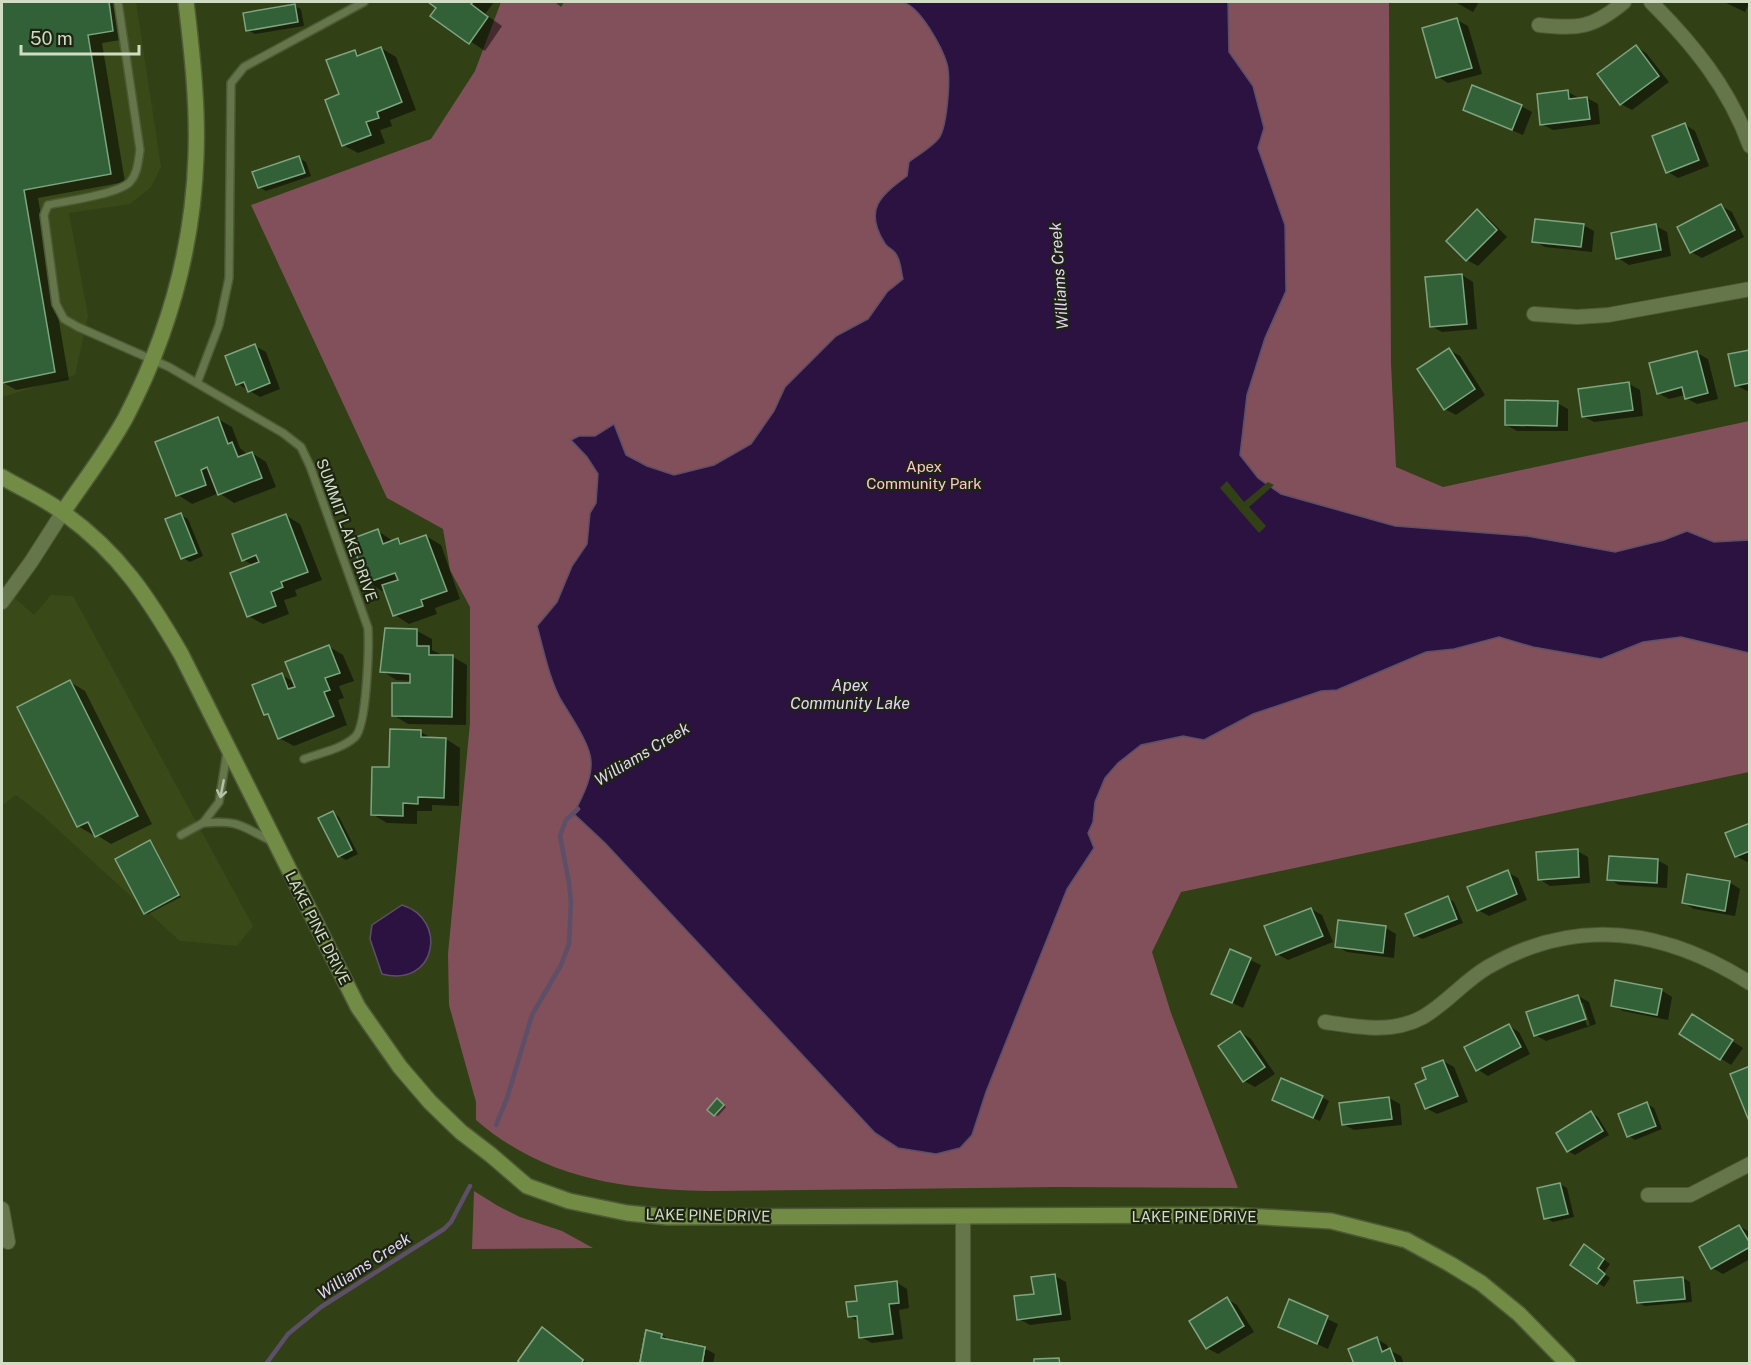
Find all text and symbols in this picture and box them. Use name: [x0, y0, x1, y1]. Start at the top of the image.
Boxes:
scale bar: [21, 18, 140, 56]
text: 50 m: [30, 28, 73, 49]
water label: Williams Creek: [1046, 221, 1072, 330]
street label: SUMMIT LAKE DRIVE: [313, 456, 381, 604]
park label: Apex Community Park: [866, 458, 982, 492]
water label: Apex Community Lake: [790, 676, 910, 713]
water label: Williams Creek: [591, 718, 693, 790]
one-way arrow: [216, 779, 227, 798]
street label: LAKE PINE DRIVE: [282, 868, 354, 988]
street label: LAKE PINE DRIVE: [645, 1205, 771, 1225]
street label: LAKE PINE DRIVE: [1132, 1208, 1256, 1225]
water label: Williams Creek: [314, 1229, 415, 1303]

